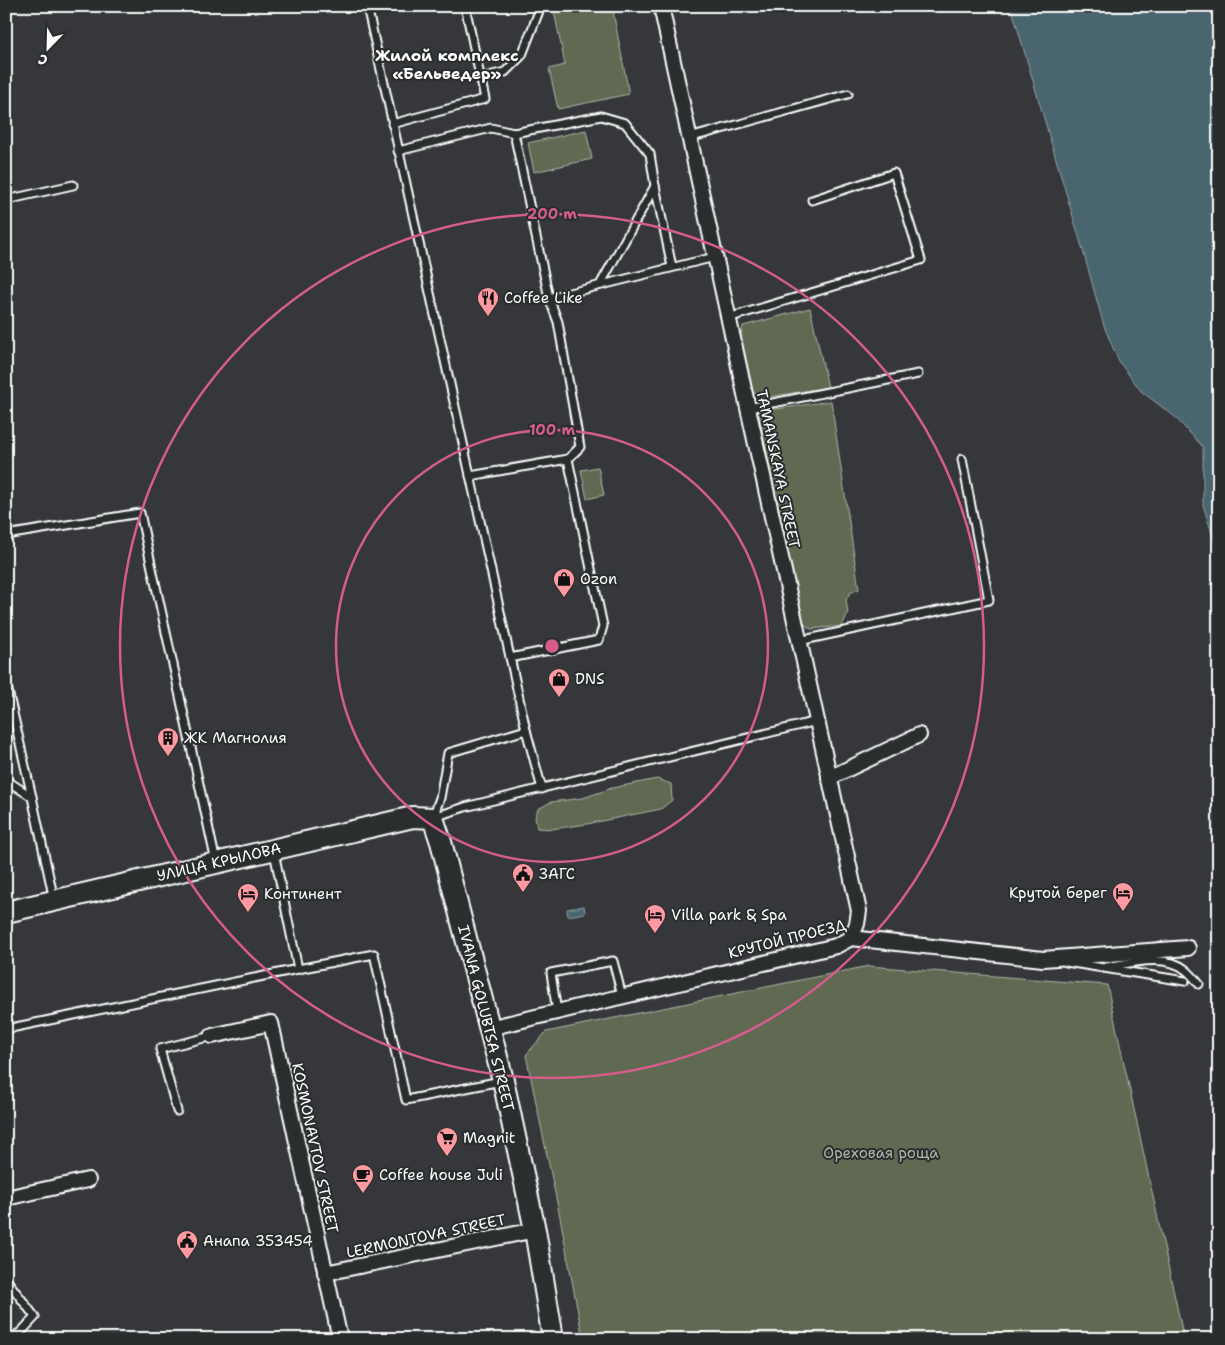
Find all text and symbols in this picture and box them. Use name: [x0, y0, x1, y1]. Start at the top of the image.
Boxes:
north arrow: [22, 22, 72, 72]
district label: Жилой комплекс «Бельведер»: [375, 45, 519, 84]
text: С: [35, 50, 50, 70]
text: 200 m: [527, 204, 577, 224]
restaurant icon: Coffee Like: [476, 286, 500, 317]
place label: Coffee Like: [504, 288, 583, 308]
street label: TAMANSKAYA STREET: [751, 388, 805, 550]
text: 100 m: [529, 420, 575, 440]
shop icon: Ozon: [552, 567, 576, 598]
place label: Ozon: [580, 569, 617, 589]
centre of rings: [543, 637, 561, 655]
shop icon: DNS: [547, 667, 571, 698]
place label: DNS: [575, 669, 605, 689]
building icon: ЖК Магнолия: [156, 726, 180, 757]
place label: ЖК Магнолия: [184, 728, 287, 748]
street label: УЛИЦА КРЫЛОВА: [155, 838, 283, 886]
public building icon: ЗАГС: [511, 862, 535, 893]
place label: ЗАГС: [539, 864, 575, 884]
hotel icon: Крутой берег: [1111, 881, 1135, 912]
hotel icon: Континент: [236, 882, 260, 913]
place label: Крутой берег: [1009, 883, 1107, 903]
place label: Континент: [264, 884, 342, 904]
hotel icon: Villa park & Spa: [643, 903, 667, 934]
place label: Villa park & Spa: [671, 905, 787, 925]
street label: КРУТОЙ ПРОЕЗД: [726, 914, 849, 963]
street label: IVANA GOLUBTSA STREET: [453, 923, 519, 1113]
street label: KOSMONAVTOV STREET: [287, 1061, 343, 1235]
supermarket icon: Magnit: [435, 1126, 459, 1157]
place label: Magnit: [463, 1128, 515, 1148]
park label: Ореховая роща: [823, 1143, 939, 1163]
cafe icon: Coffee house Juli: [351, 1163, 375, 1194]
place label: Coffee house Juli: [379, 1165, 503, 1185]
street label: LERMONTOVA STREET: [344, 1209, 508, 1263]
public building icon: Анапа 353454: [175, 1229, 199, 1260]
place label: Анапа 353454: [203, 1231, 313, 1251]

